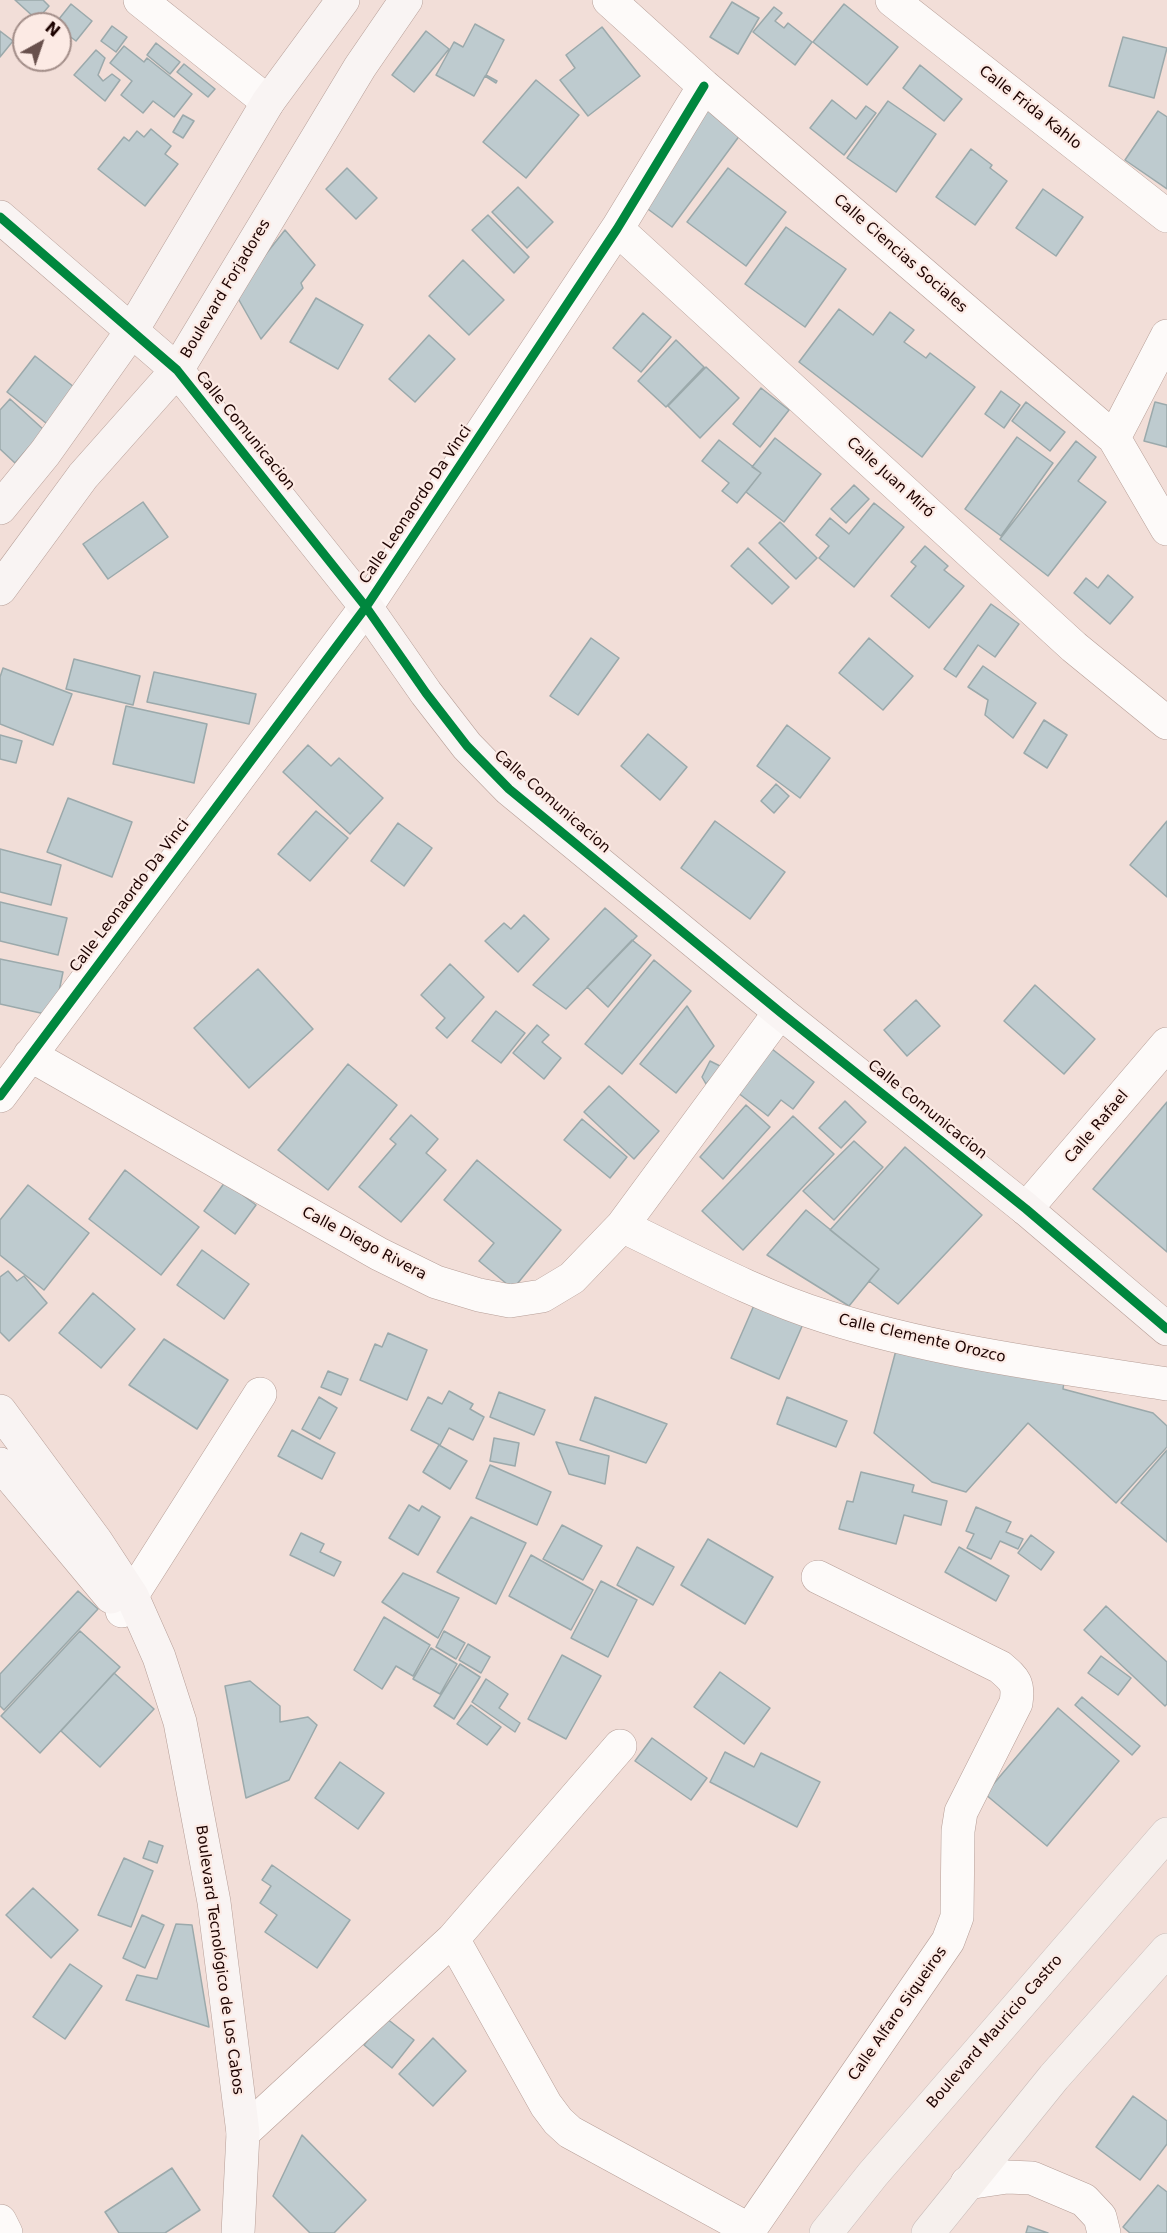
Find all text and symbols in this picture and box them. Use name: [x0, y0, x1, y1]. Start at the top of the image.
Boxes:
north arrow: [12, 12, 72, 72]
text: N: [41, 18, 64, 41]
street label: Calle Frida Kahlo: [975, 62, 1085, 154]
street label: Calle Ciencias Sociales: [830, 191, 970, 317]
street label: Boulevard Forjadores: [177, 216, 275, 362]
street label: Calle Comunicacion: [191, 368, 299, 494]
street label: Calle Leonaordo Da Vinci: [356, 422, 476, 588]
street label: Calle Juan Miró: [843, 434, 937, 522]
street label: Calle Comunicacion: [490, 747, 614, 857]
street label: Calle Leonaordo Da Vinci: [66, 816, 194, 976]
street label: Calle Comunicacion: [864, 1056, 990, 1164]
street label: Calle Rafael: [1061, 1087, 1133, 1167]
street label: Calle Diego Rivera: [299, 1204, 429, 1284]
street label: Calle Clemente Orozco: [837, 1311, 1007, 1367]
street label: Boulevard Tecnológico de Los Cabos: [191, 1824, 247, 2096]
street label: Calle Alfaro Siqueiros: [845, 1943, 951, 2085]
street label: Boulevard Mauricio Castro: [923, 1952, 1067, 2112]

